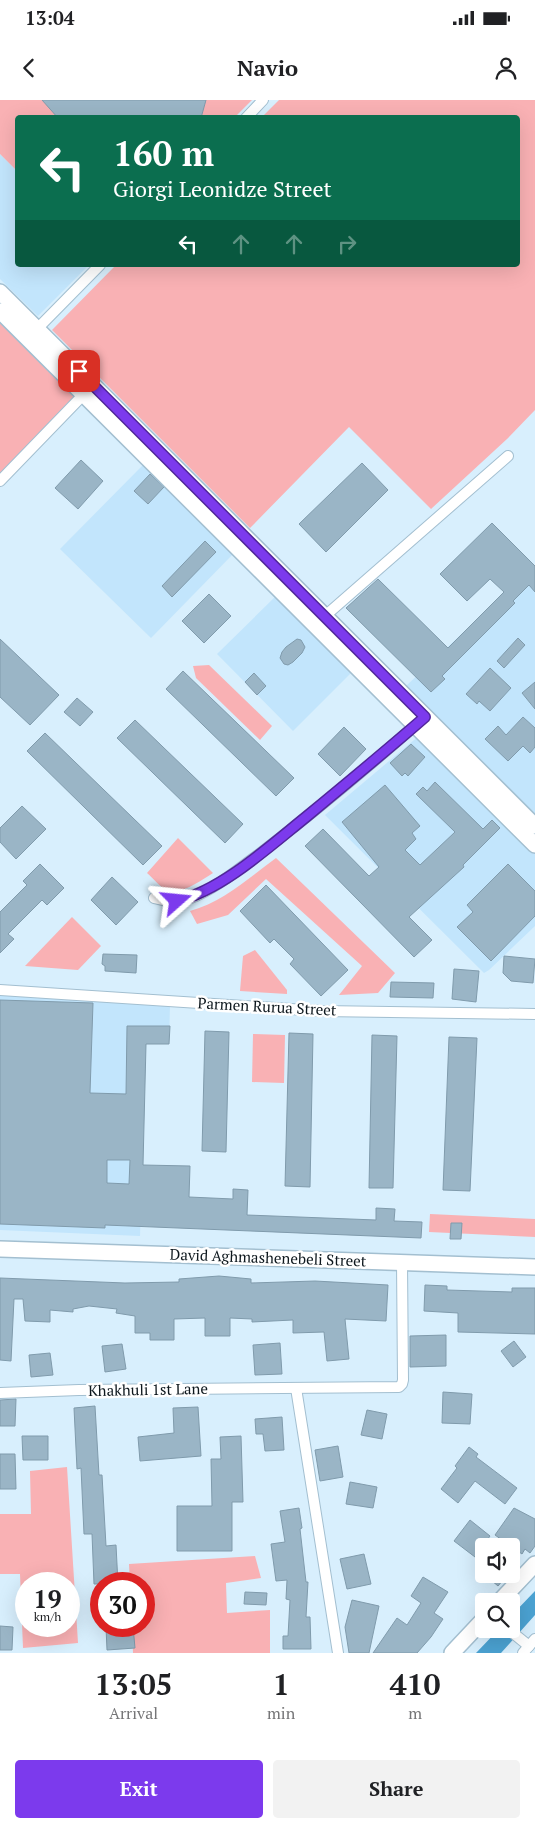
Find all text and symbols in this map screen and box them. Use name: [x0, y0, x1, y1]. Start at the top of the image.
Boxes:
text: 13:04: [25, 5, 74, 30]
text: Navio: [237, 53, 298, 82]
icon: back: [15, 54, 43, 82]
icon: person: [492, 54, 520, 82]
text: 160 m: [113, 130, 214, 176]
icon: left: [30, 135, 95, 200]
text: Giorgi Leonidze Street: [113, 174, 332, 203]
icon: left: [174, 230, 202, 258]
icon: ahead: [227, 230, 255, 258]
icon: ahead: [280, 230, 308, 258]
icon: right: [333, 230, 361, 258]
pin: [58, 350, 100, 392]
icon: arrive: [65, 357, 93, 385]
position arrow: [150, 874, 202, 926]
street label: Parmen Rurua Street: [197, 992, 337, 1020]
street label: David Aghmashenebeli Street: [169, 1244, 367, 1270]
street label: Khakhuli 1st Lane: [88, 1378, 208, 1400]
map controls: [475, 1538, 520, 1638]
button: sound: [475, 1538, 520, 1583]
speed limit sign: 30: [90, 1572, 155, 1637]
text: 19: [33, 1582, 62, 1615]
button: search: [475, 1593, 520, 1638]
text: km/h: [34, 1609, 61, 1624]
text: 13:05: [94, 1664, 173, 1704]
text: 1: [273, 1664, 290, 1704]
text: 410: [390, 1664, 441, 1704]
text: Arrival: [109, 1702, 158, 1724]
text: min: [267, 1702, 295, 1724]
text: m: [408, 1702, 422, 1724]
button: Exit: [15, 1760, 263, 1818]
button: Share: [273, 1760, 520, 1818]

